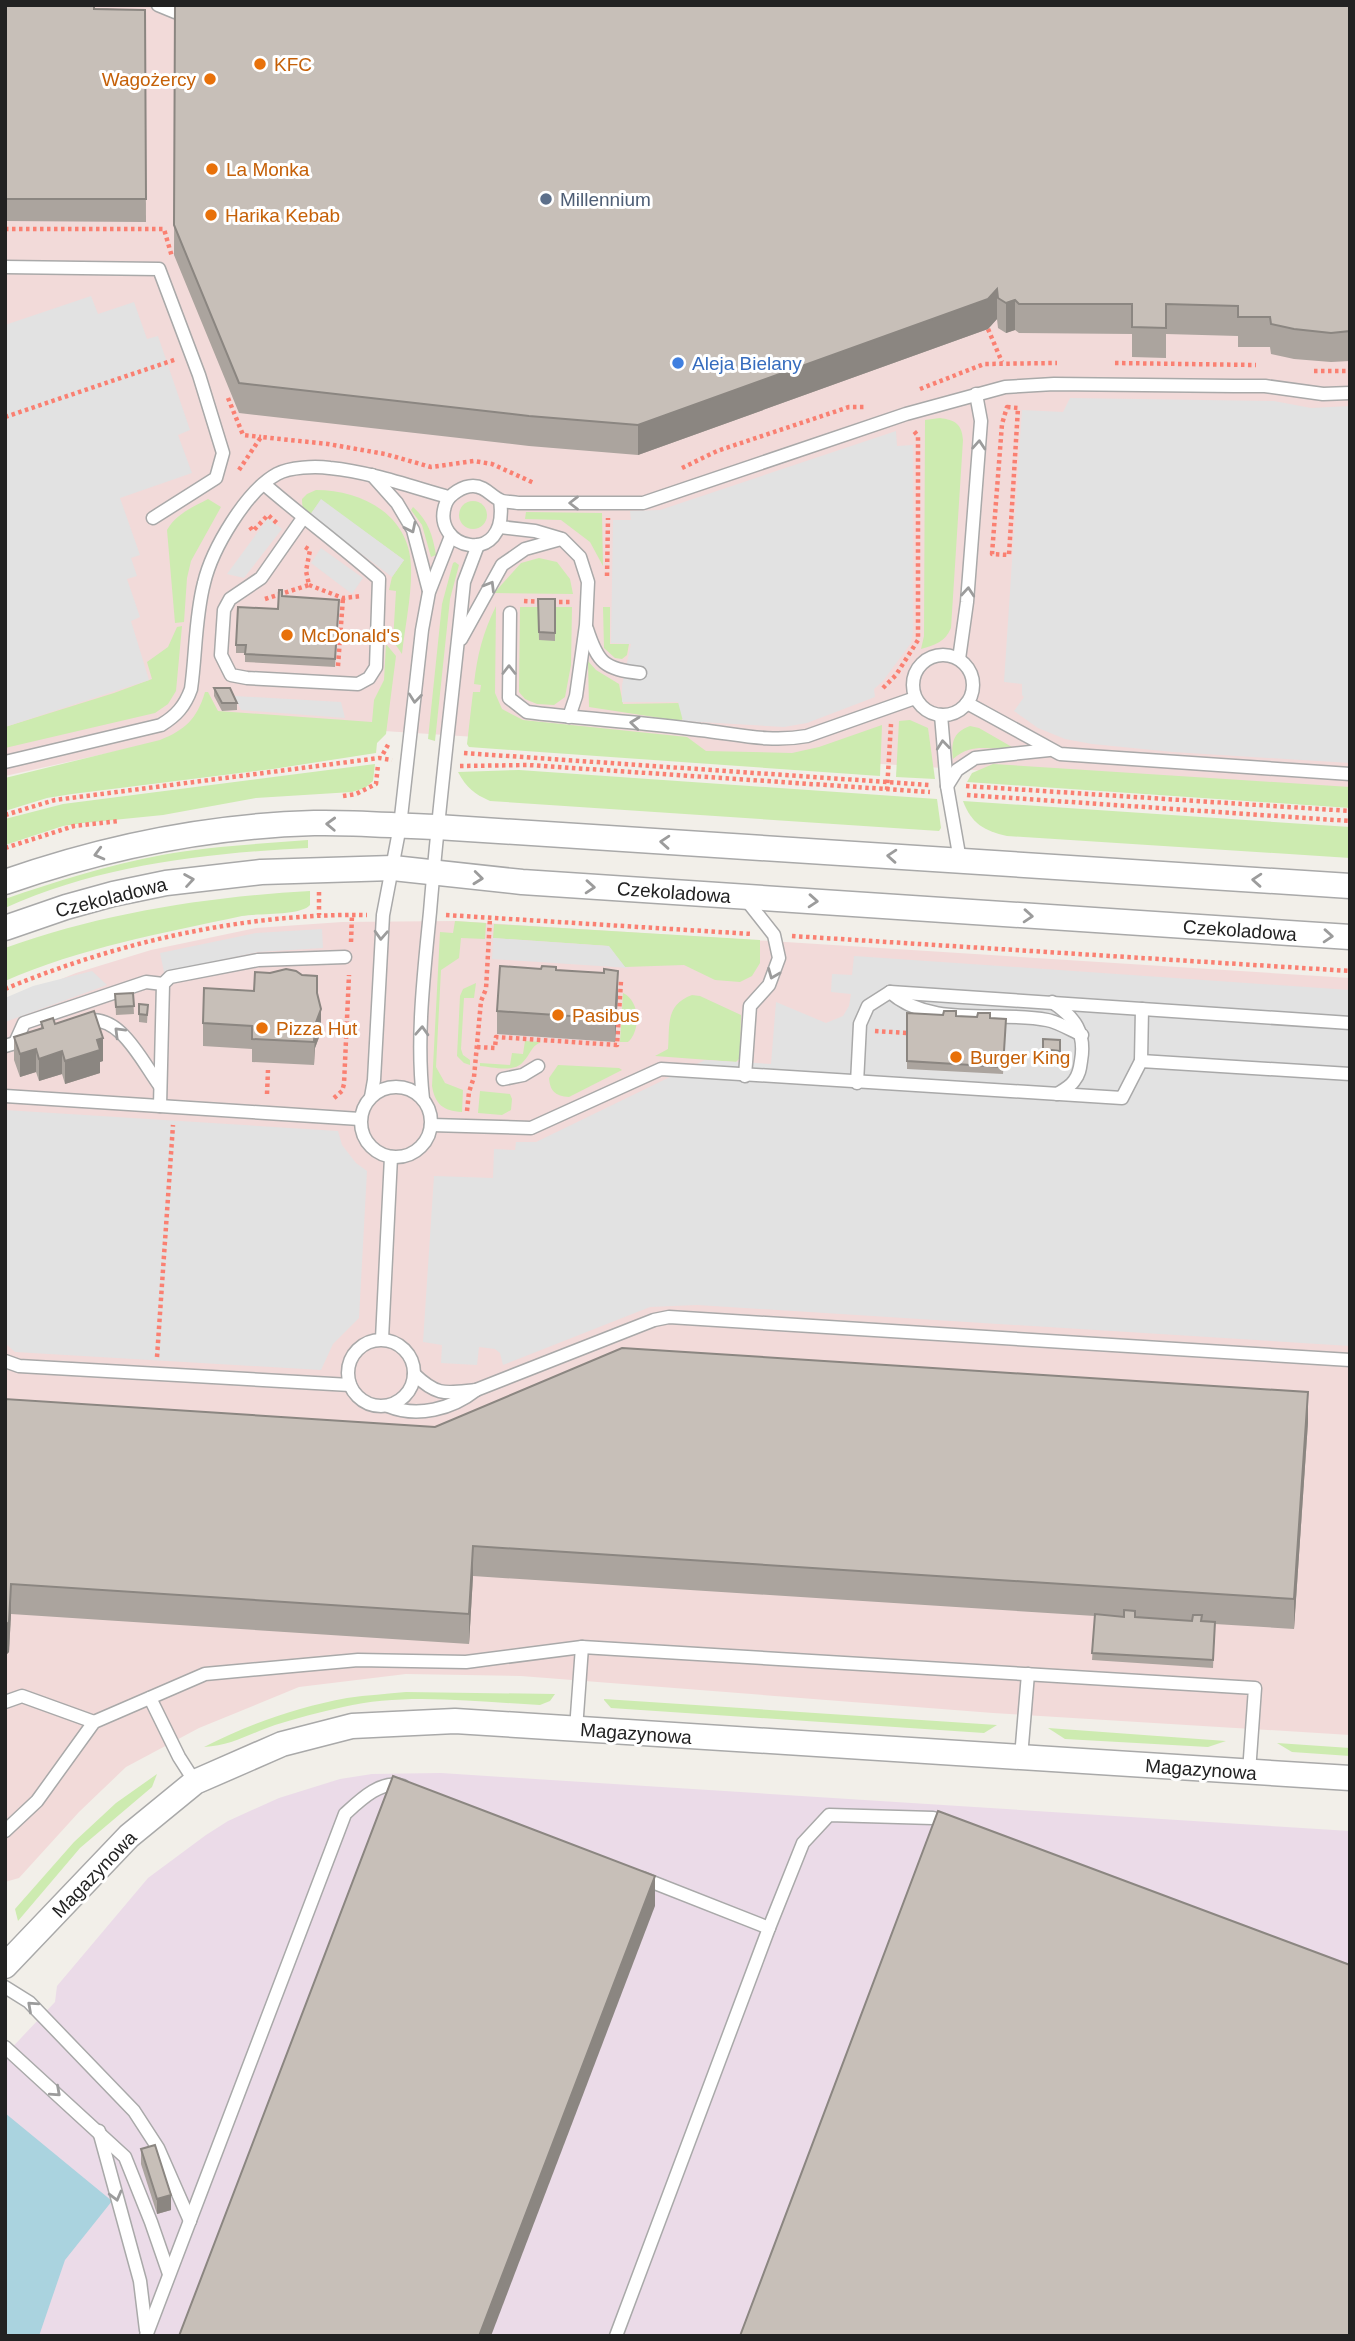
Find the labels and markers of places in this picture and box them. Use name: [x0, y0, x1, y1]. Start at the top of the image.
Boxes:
place label: KFC: [274, 54, 312, 75]
marker: KFC: [252, 56, 268, 72]
place label: Wagożercy: [102, 69, 196, 90]
marker: Wagożercy: [202, 71, 218, 87]
place label: La Monka: [226, 159, 310, 180]
marker: La Monka: [204, 161, 220, 177]
place label: Millennium: [560, 189, 651, 210]
marker: Millennium: [538, 191, 554, 207]
place label: Harika Kebab: [225, 205, 340, 226]
marker: Harika Kebab: [203, 207, 219, 223]
place label: Aleja Bielany: [692, 353, 802, 374]
marker: Aleja Bielany: [670, 355, 686, 371]
place label: McDonald's: [301, 625, 400, 646]
marker: McDonald's: [279, 627, 295, 643]
place label: Pasibus: [572, 1005, 640, 1026]
marker: Pasibus: [550, 1007, 566, 1023]
place label: Pizza Hut: [276, 1018, 358, 1039]
marker: Pizza Hut: [254, 1020, 270, 1036]
place label: Burger King: [970, 1047, 1070, 1068]
marker: Burger King: [948, 1049, 964, 1065]

